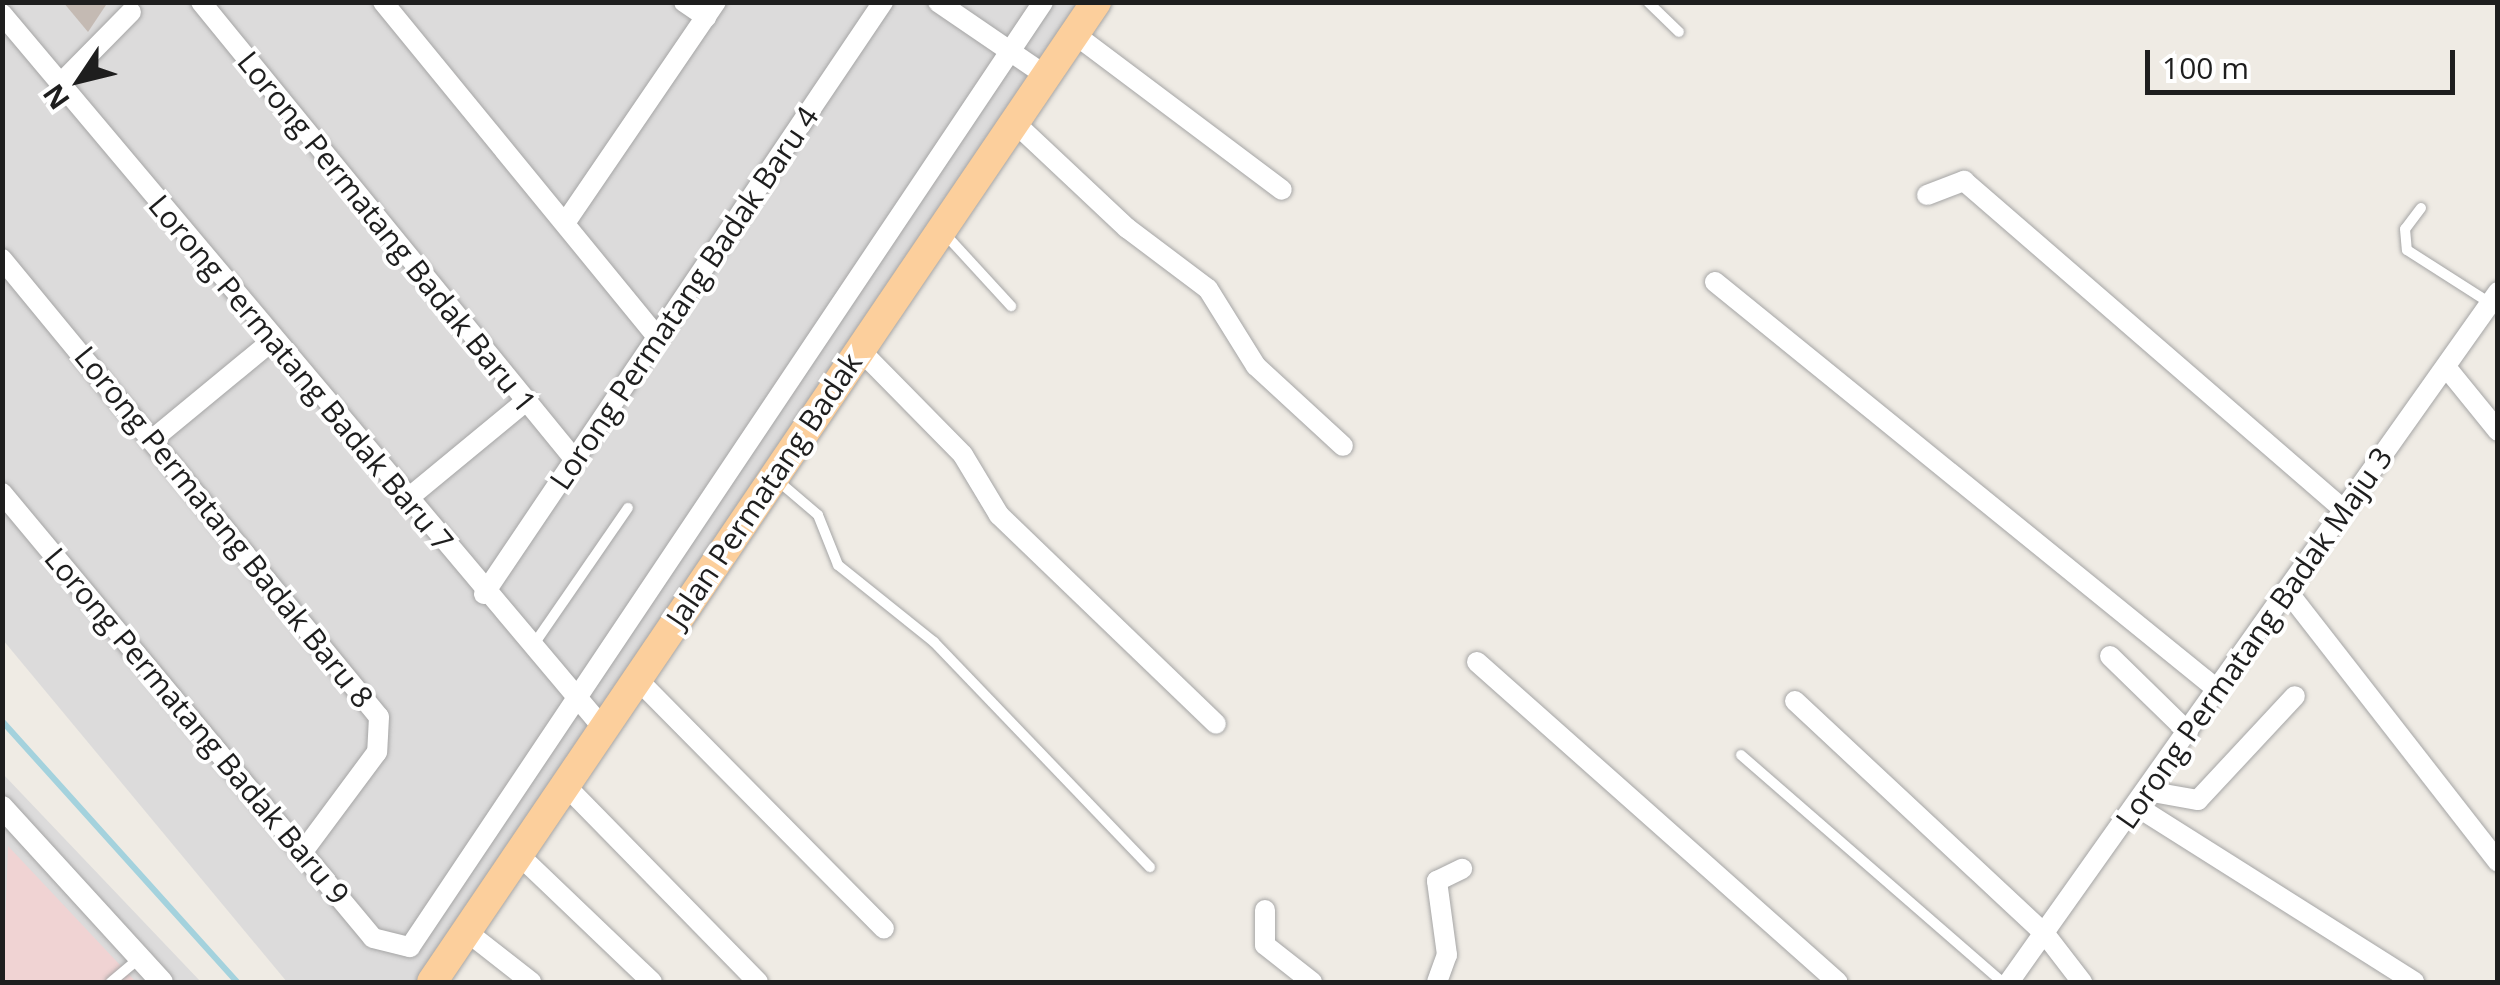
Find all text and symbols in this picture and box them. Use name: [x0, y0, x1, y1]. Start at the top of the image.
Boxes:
north arrow: [30, 30, 130, 130]
scale bar: [2150, 30, 2460, 92]
street label: Lorong Permatang Badak Baru 1: [230, 44, 544, 420]
text: 100 m: [2162, 47, 2249, 88]
text: N: [33, 77, 78, 117]
street label: Lorong Permatang Badak Baru 4: [542, 100, 826, 496]
street label: Lorong Permatang Badak Baru 7: [141, 187, 461, 559]
street label: Lorong Permatang Badak Baru 8: [67, 339, 381, 715]
street label: Jalan Permatang Badak: [659, 346, 869, 634]
street label: Lorong Permatang Badak Maju 3: [2108, 440, 2400, 836]
street label: Lorong Permatang Badak Baru 9: [37, 540, 357, 912]

